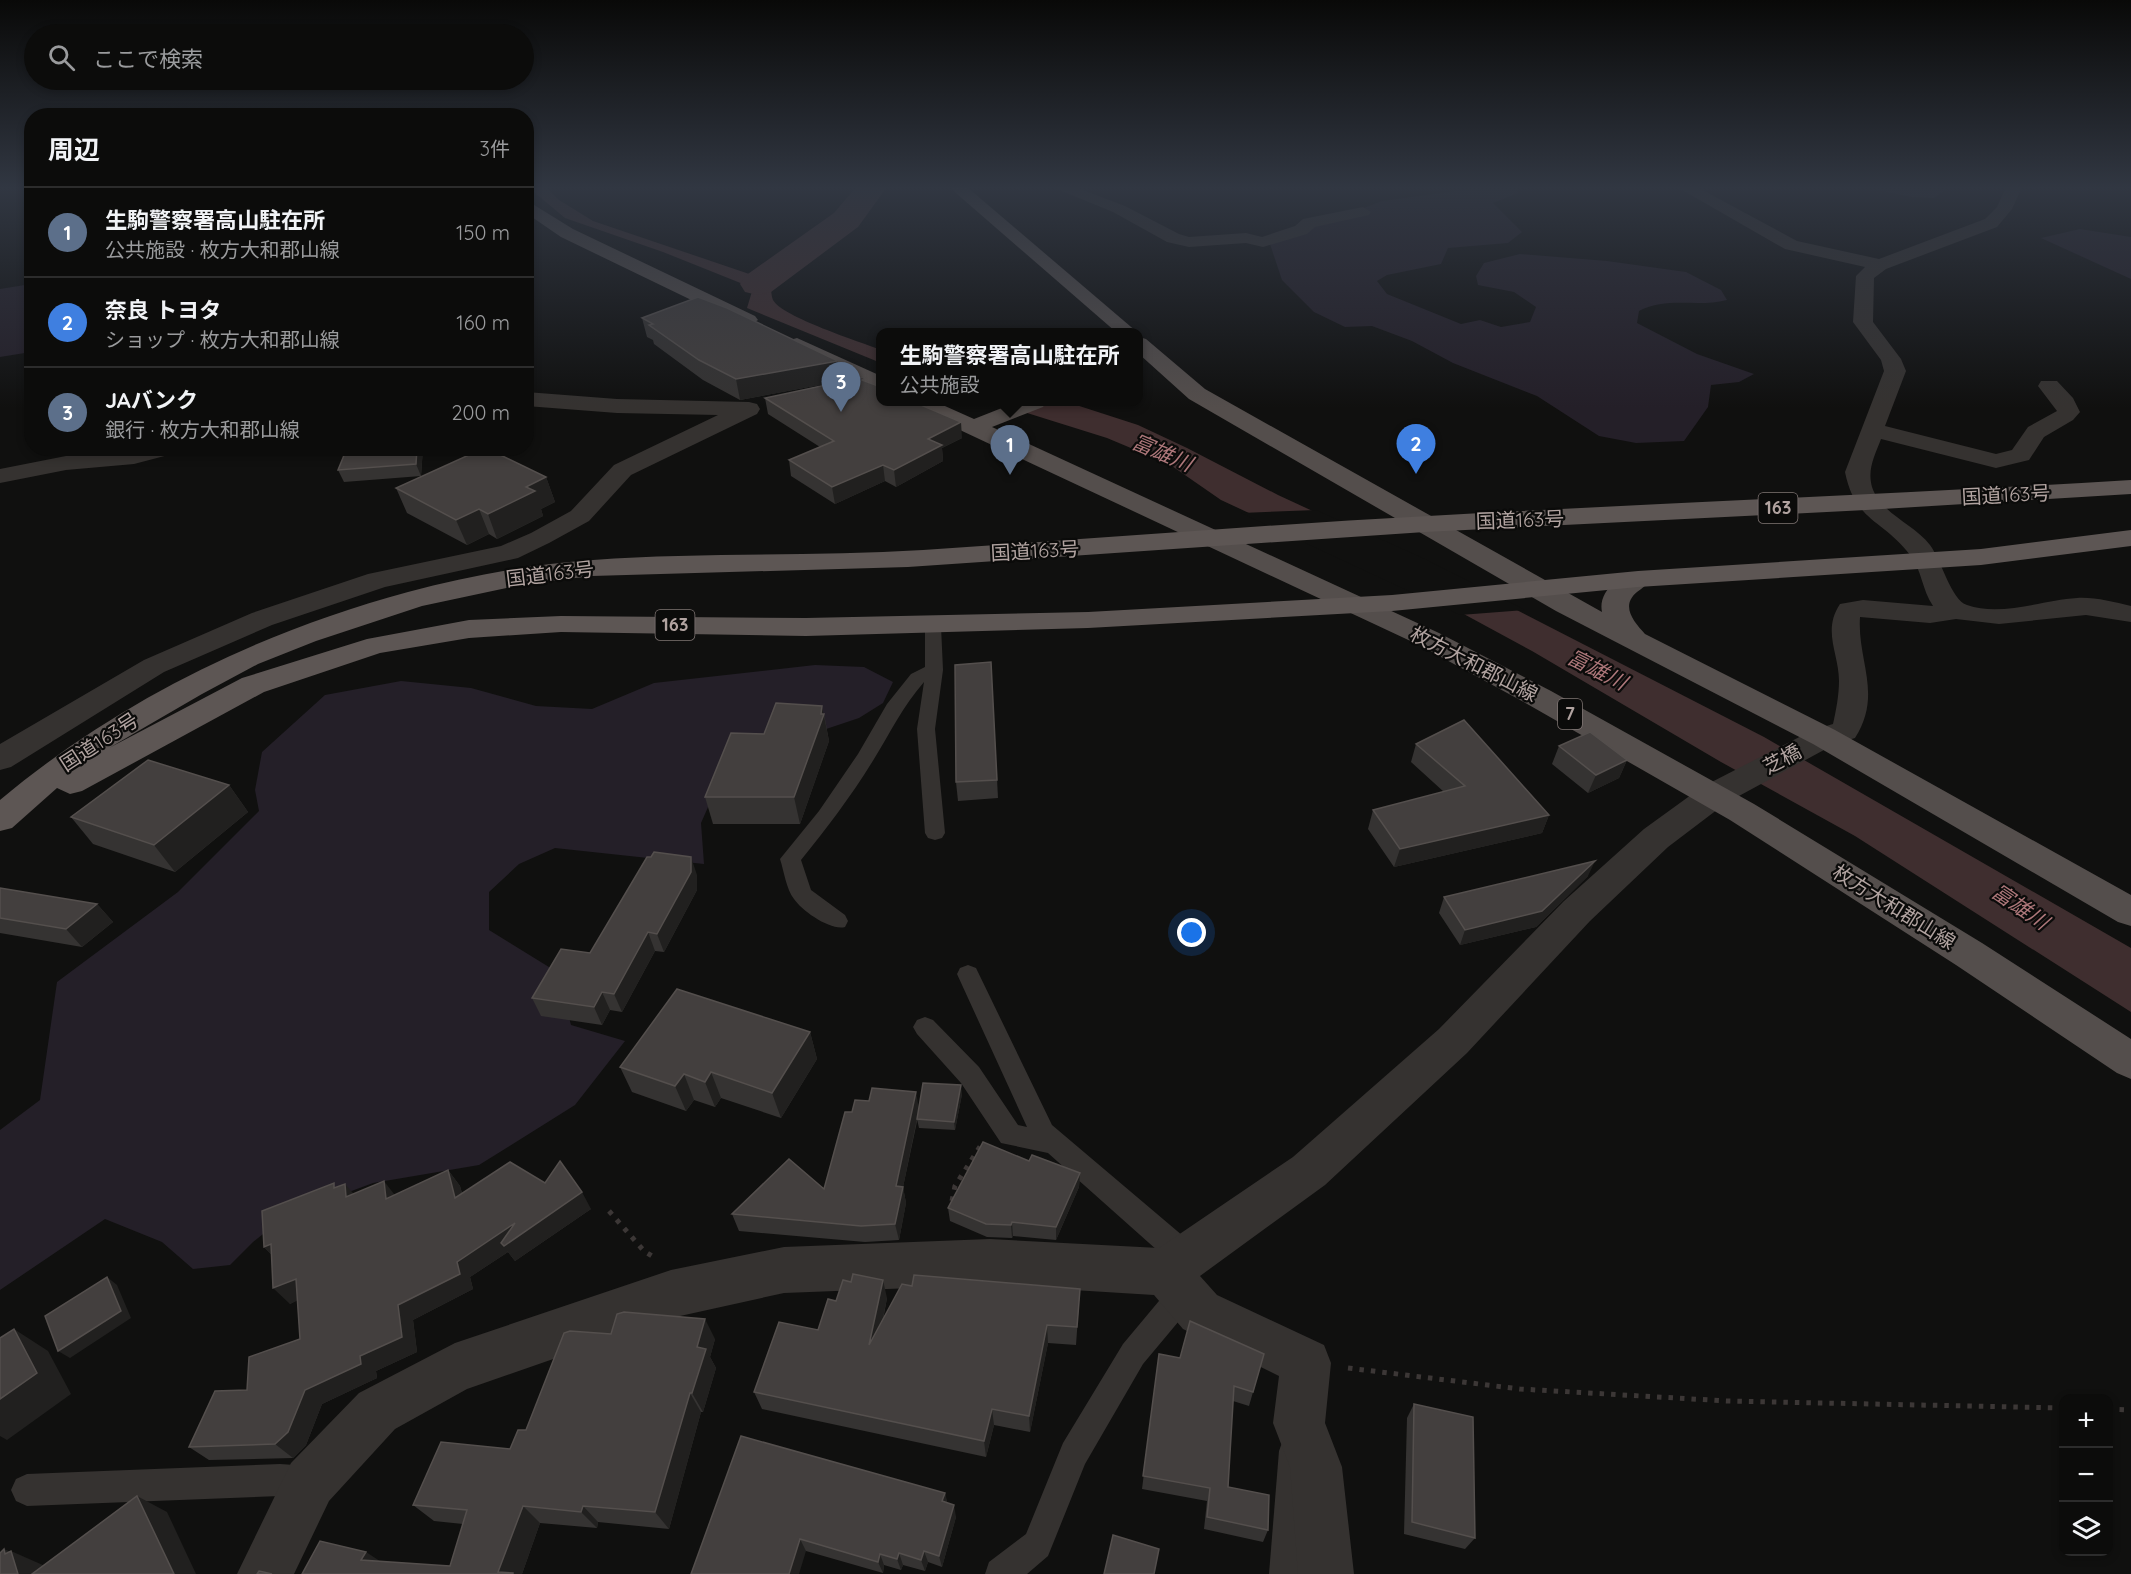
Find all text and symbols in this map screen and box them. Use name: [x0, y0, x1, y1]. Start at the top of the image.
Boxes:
search box: [24, 24, 534, 90]
icon: search: [45, 41, 78, 74]
text: ここで検索: [93, 45, 203, 73]
text: 周辺: [48, 133, 100, 166]
text: 3件: [480, 136, 510, 161]
text: 生駒警察署高山駐在所: [105, 206, 325, 234]
text: 1: [64, 220, 71, 245]
text: 150 m: [456, 220, 510, 245]
text: 公共施設 · 枚方大和郡山線: [105, 237, 340, 262]
text: 奈良 トヨタ: [105, 296, 221, 324]
text: 2: [62, 310, 73, 335]
text: 160 m: [456, 310, 510, 335]
text: ショップ · 枚方大和郡山線: [105, 327, 340, 352]
popup: [876, 328, 1143, 406]
text: 生駒警察署高山駐在所: [899, 341, 1120, 369]
pin: 3: [822, 362, 860, 412]
text: 公共施設: [899, 372, 979, 397]
text: JAバンク: [105, 386, 198, 414]
text: 3: [62, 400, 73, 425]
text: 200 m: [451, 400, 510, 425]
text: 銀行 · 枚方大和郡山線: [105, 417, 300, 442]
pin: 2: [1396, 424, 1436, 474]
pin: 1: [990, 426, 1030, 475]
water label: 富雄川: [1128, 428, 1198, 477]
street label: 国道163号: [1961, 480, 2051, 509]
road number: 163: [1758, 493, 1798, 523]
street label: 国道163号: [1475, 505, 1565, 534]
street label: 国道163号: [990, 536, 1080, 565]
street label: 国道163号: [504, 556, 595, 591]
road number: 163: [656, 610, 694, 640]
street label: 枚方大和郡山線: [1406, 621, 1542, 706]
water label: 富雄川: [1563, 643, 1633, 696]
road number: 7: [1558, 699, 1582, 729]
street label: 国道163号: [55, 707, 143, 776]
street label: 芝橋: [1758, 738, 1805, 779]
street label: 枚方大和郡山線: [1828, 859, 1960, 954]
water label: 富雄川: [1987, 878, 2056, 936]
your location: [1177, 918, 1206, 947]
map controls: [2059, 1394, 2113, 1556]
button: +: [2059, 1394, 2113, 1448]
button: −: [2059, 1448, 2113, 1502]
button: layers: [2059, 1502, 2113, 1556]

